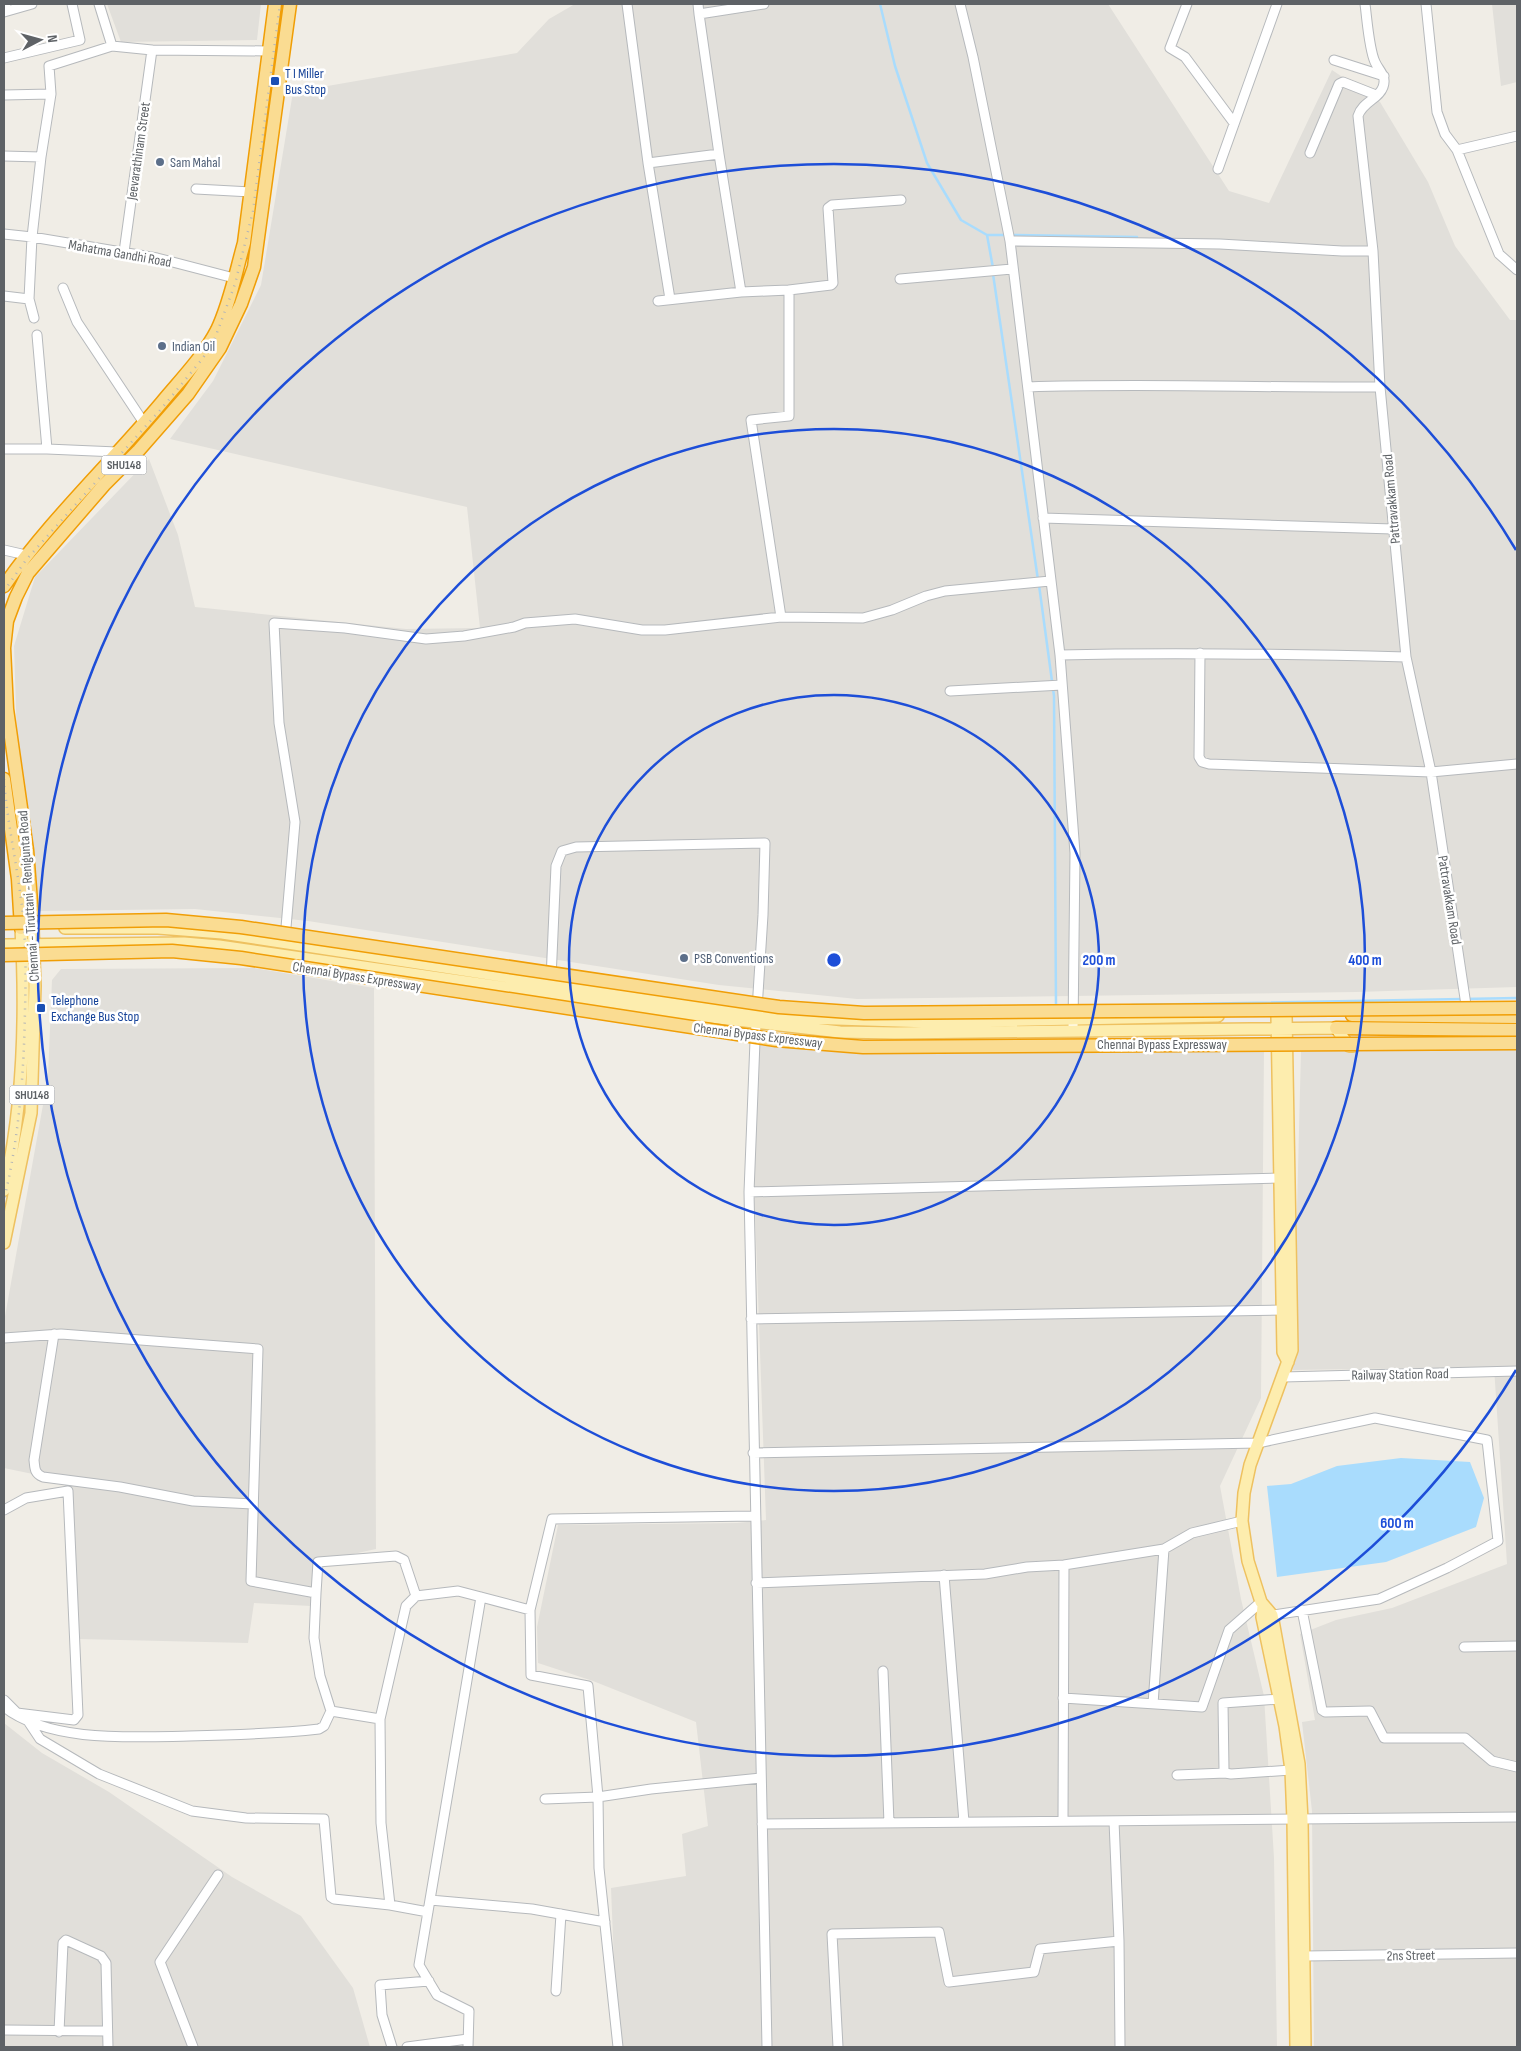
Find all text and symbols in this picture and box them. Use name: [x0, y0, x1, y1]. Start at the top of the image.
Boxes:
north arrow: [15, 15, 65, 65]
text: N: [44, 34, 61, 43]
place label: T I Miller Bus Stop: [285, 65, 326, 98]
marker: T I Miller Bus Stop: [269, 75, 281, 87]
street label: Jeevarathinam Street: [123, 101, 154, 202]
place label: Sam Mahal: [170, 154, 220, 171]
marker: Sam Mahal: [154, 156, 166, 168]
street label: Mahatma Gandhi Road: [67, 236, 173, 271]
place label: Indian Oil: [172, 338, 215, 355]
marker: Indian Oil: [156, 340, 168, 352]
street label: Pattravakkam Road: [1379, 453, 1404, 545]
road number: SHU148: [102, 456, 146, 474]
street label: Chennai - Tiruttani - Renigunta Road: [14, 810, 43, 982]
street label: Pattravakkam Road: [1434, 854, 1465, 946]
place label: PSB Conventions: [694, 950, 774, 967]
centre of rings: [825, 951, 843, 969]
text: 200 m: [1082, 951, 1116, 970]
text: 400 m: [1348, 951, 1382, 970]
marker: PSB Conventions: [678, 952, 690, 964]
street label: Chennai Bypass Expressway: [291, 958, 423, 995]
place label: Telephone Exchange Bus Stop: [51, 992, 139, 1025]
marker: Telephone Exchange Bus Stop: [35, 1002, 47, 1014]
street label: Chennai Bypass Expressway: [692, 1019, 824, 1052]
street label: Chennai Bypass Expressway: [1097, 1036, 1228, 1053]
road number: SHU148: [10, 1086, 54, 1104]
street label: Railway Station Road: [1351, 1365, 1449, 1384]
text: 600 m: [1380, 1514, 1414, 1533]
street label: 2ns Street: [1387, 1947, 1435, 1964]

